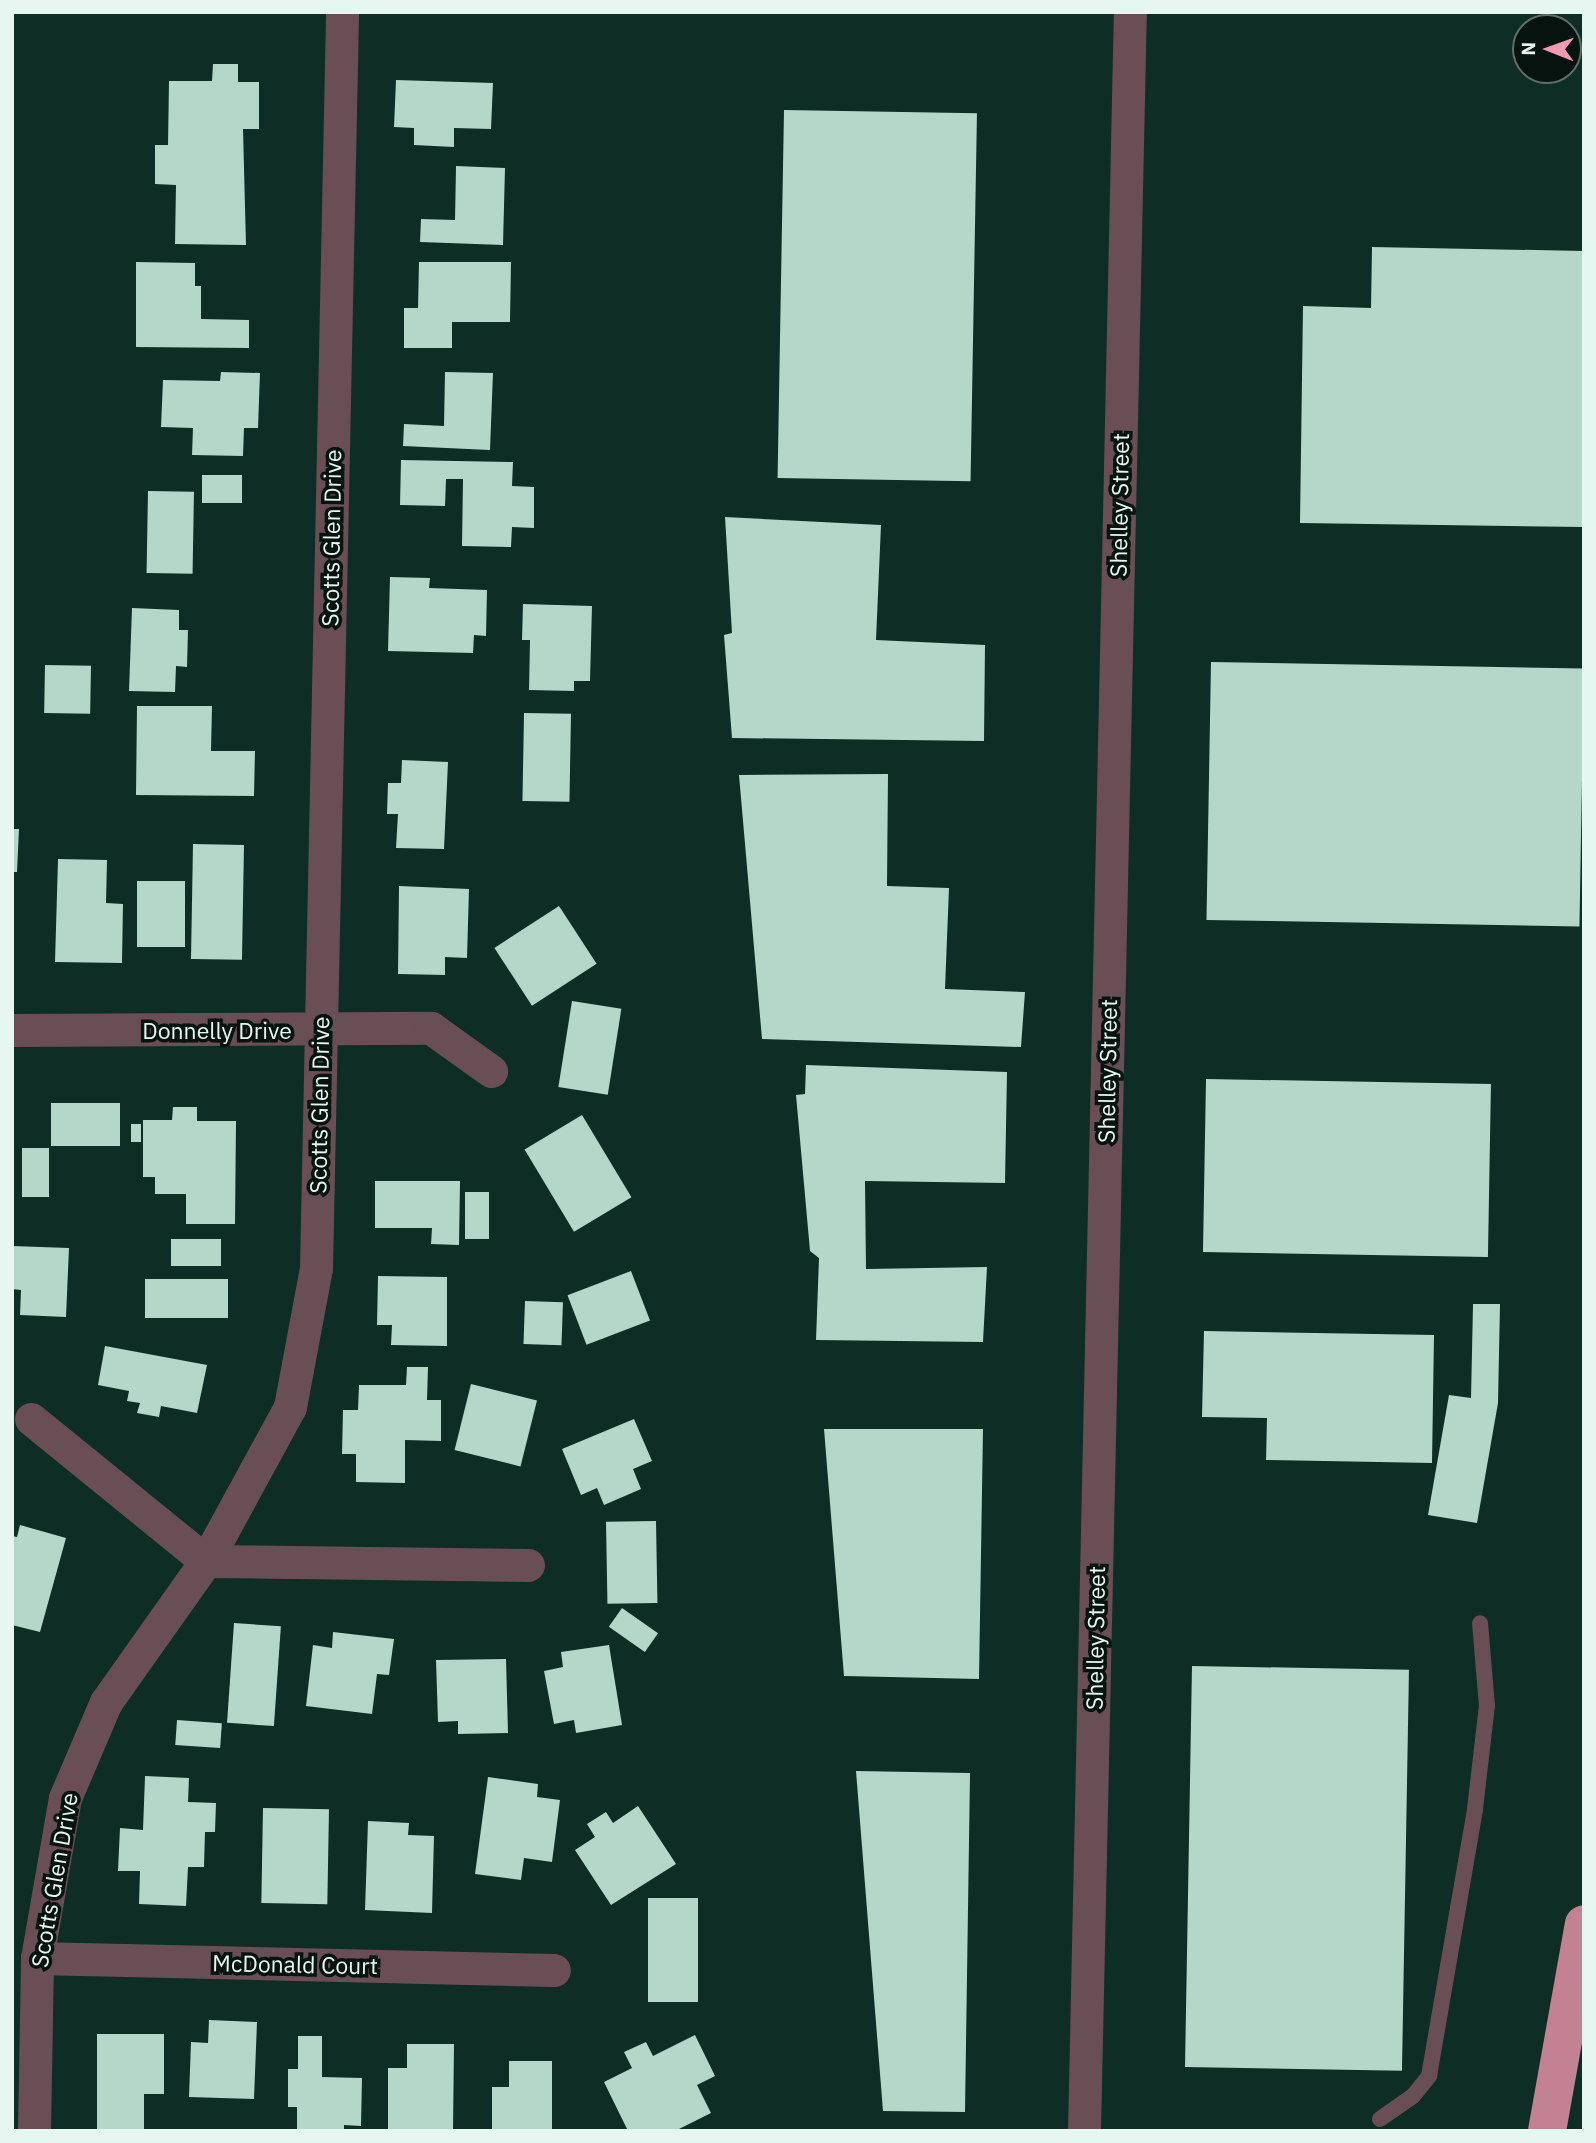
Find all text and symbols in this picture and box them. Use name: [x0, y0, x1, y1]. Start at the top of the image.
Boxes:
north arrow: [1512, 14, 1582, 84]
text: N: [1516, 42, 1540, 56]
street label: Shelley Street: [1104, 433, 1134, 577]
street label: Scotts Glen Drive: [316, 449, 346, 627]
street label: Shelley Street: [1092, 999, 1122, 1143]
street label: Donnelly Drive: [142, 1016, 292, 1044]
street label: Scotts Glen Drive: [304, 1016, 334, 1194]
street label: Shelley Street: [1080, 1566, 1110, 1710]
street label: Scotts Glen Drive: [25, 1790, 83, 1970]
street label: McDonald Court: [212, 1949, 378, 1979]

